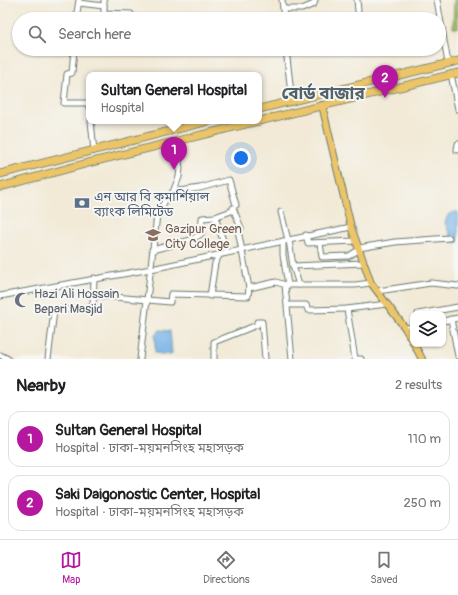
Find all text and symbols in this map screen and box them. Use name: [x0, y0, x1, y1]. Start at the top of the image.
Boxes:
search box: [12, 12, 446, 56]
icon: search: [26, 23, 48, 45]
text: Search here: [58, 25, 131, 44]
pin: 2: [372, 65, 398, 98]
popup: [86, 72, 262, 124]
text: Sultan General Hospital: [101, 81, 247, 100]
district label: বোর্ড বাজার: [281, 83, 365, 104]
text: Hospital: [101, 100, 144, 116]
pin: 1: [161, 137, 187, 170]
your location: [231, 148, 251, 168]
place label: এন আর বি কমার্শিয়াল ব্যাংক লিমিটেড: [93, 189, 210, 220]
bank icon: এন আর বি কমার্শিয়াল ব্যাংক লিমিটেড: [73, 194, 91, 212]
place label: Gazipur Green City College: [165, 221, 242, 252]
school or university icon: Gazipur Green City College: [144, 226, 162, 244]
place label: Hazi Ali Hossain Bepari Masjid: [34, 286, 119, 317]
mosque icon: Hazi Ali Hossain Bepari Masjid: [13, 291, 31, 309]
map controls: [410, 311, 446, 347]
button: layers: [410, 311, 446, 347]
text: Nearby: [16, 375, 65, 396]
text: 2 results: [395, 377, 442, 393]
text: Sultan General Hospital: [55, 421, 202, 440]
text: 1: [27, 431, 33, 447]
text: 110 m: [408, 431, 441, 447]
text: Hospital · ঢাকা-ময়মনসিংহ মহাসড়ক: [55, 440, 244, 456]
text: Saki Daigonostic Center, Hospital: [55, 485, 261, 504]
text: 2: [26, 495, 34, 511]
text: 250 m: [403, 495, 441, 511]
text: Hospital · ঢাকা-ময়মনসিংহ মহাসড়ক: [55, 504, 244, 520]
tab: Map: [60, 549, 82, 586]
tab: Directions: [203, 549, 250, 586]
tab: Saved: [370, 549, 398, 586]

